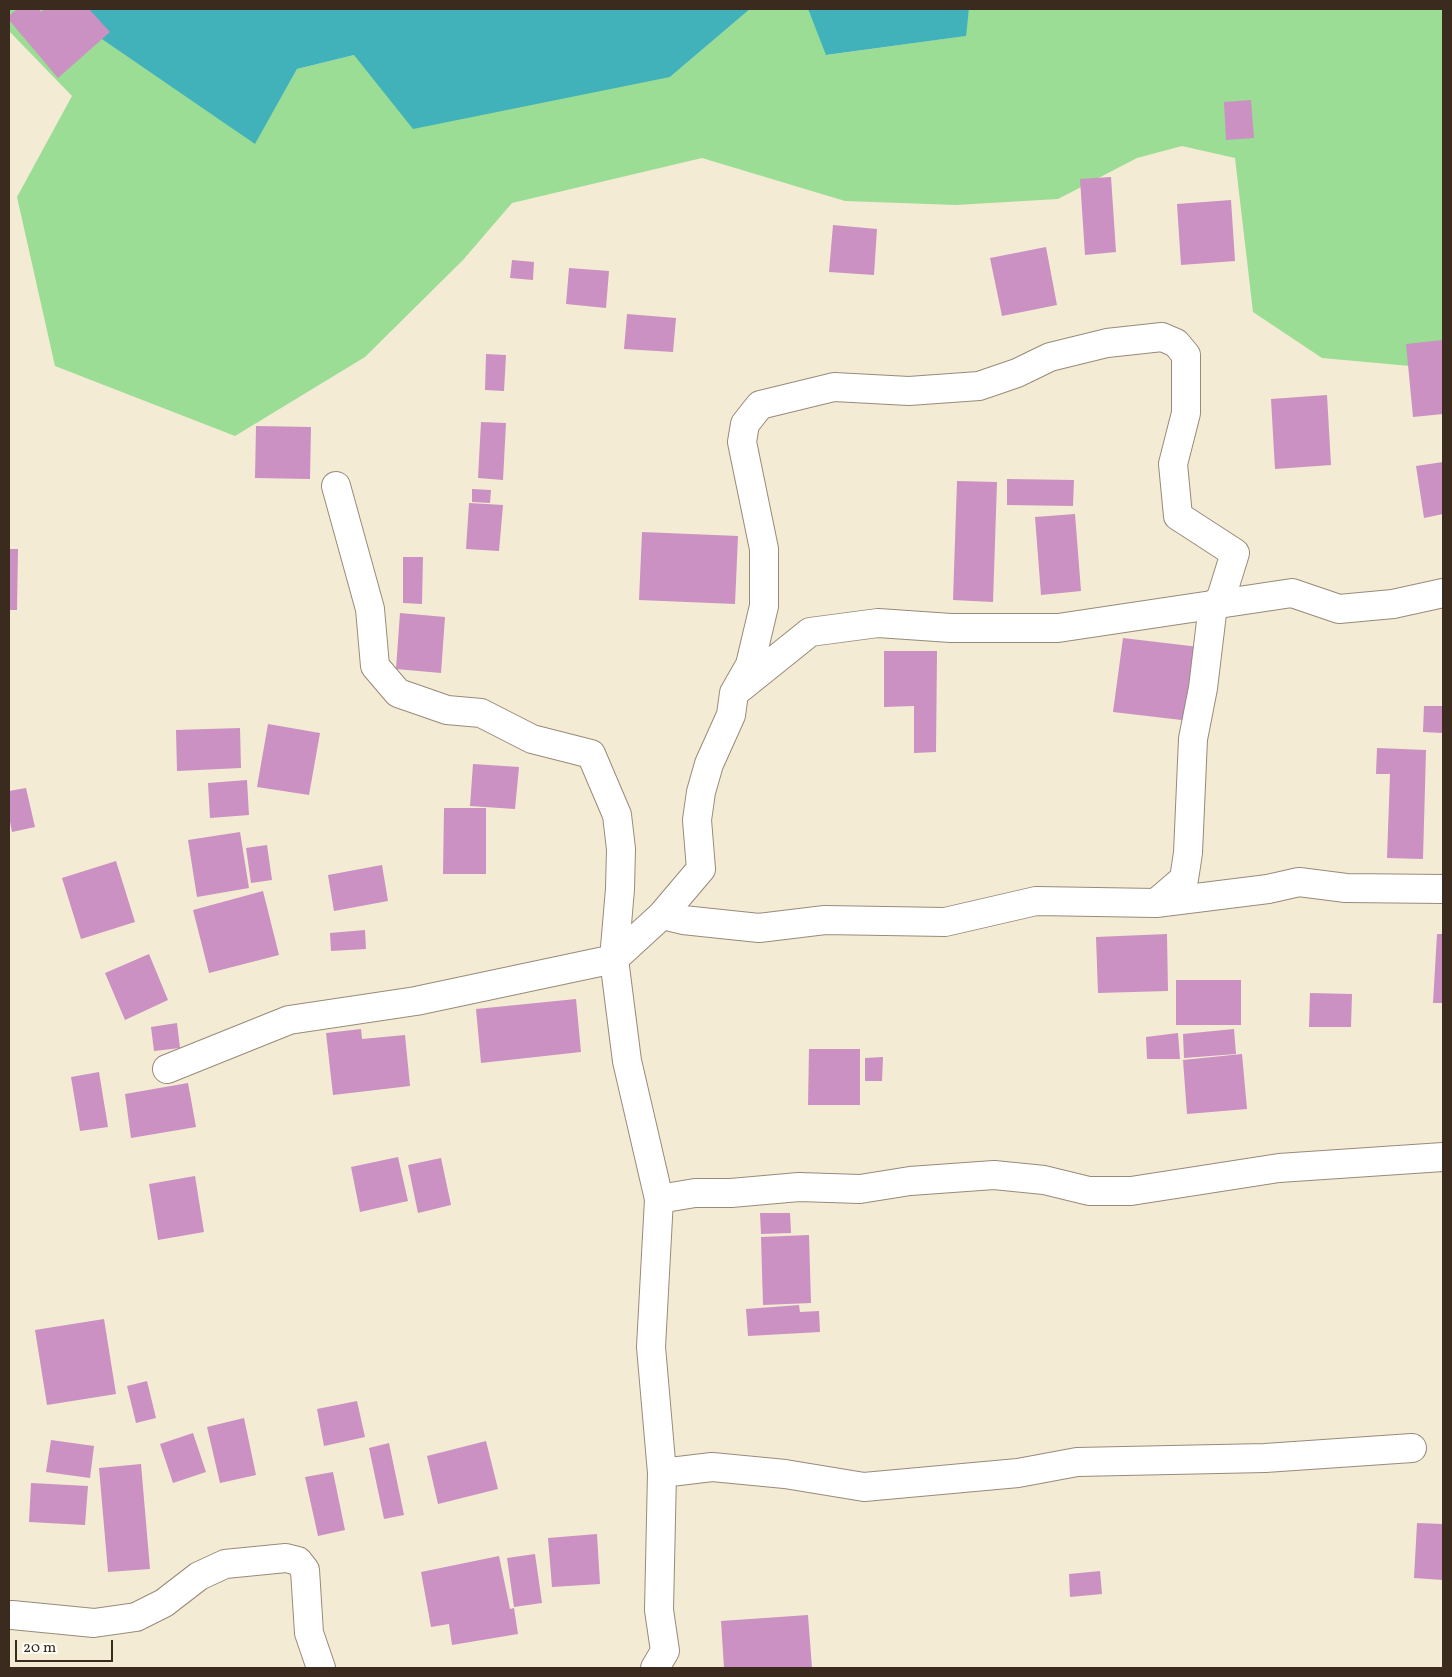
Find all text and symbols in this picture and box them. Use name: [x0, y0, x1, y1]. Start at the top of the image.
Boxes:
scale bar: [18, 1630, 115, 1662]
text: 20 m: [23, 1638, 56, 1659]

